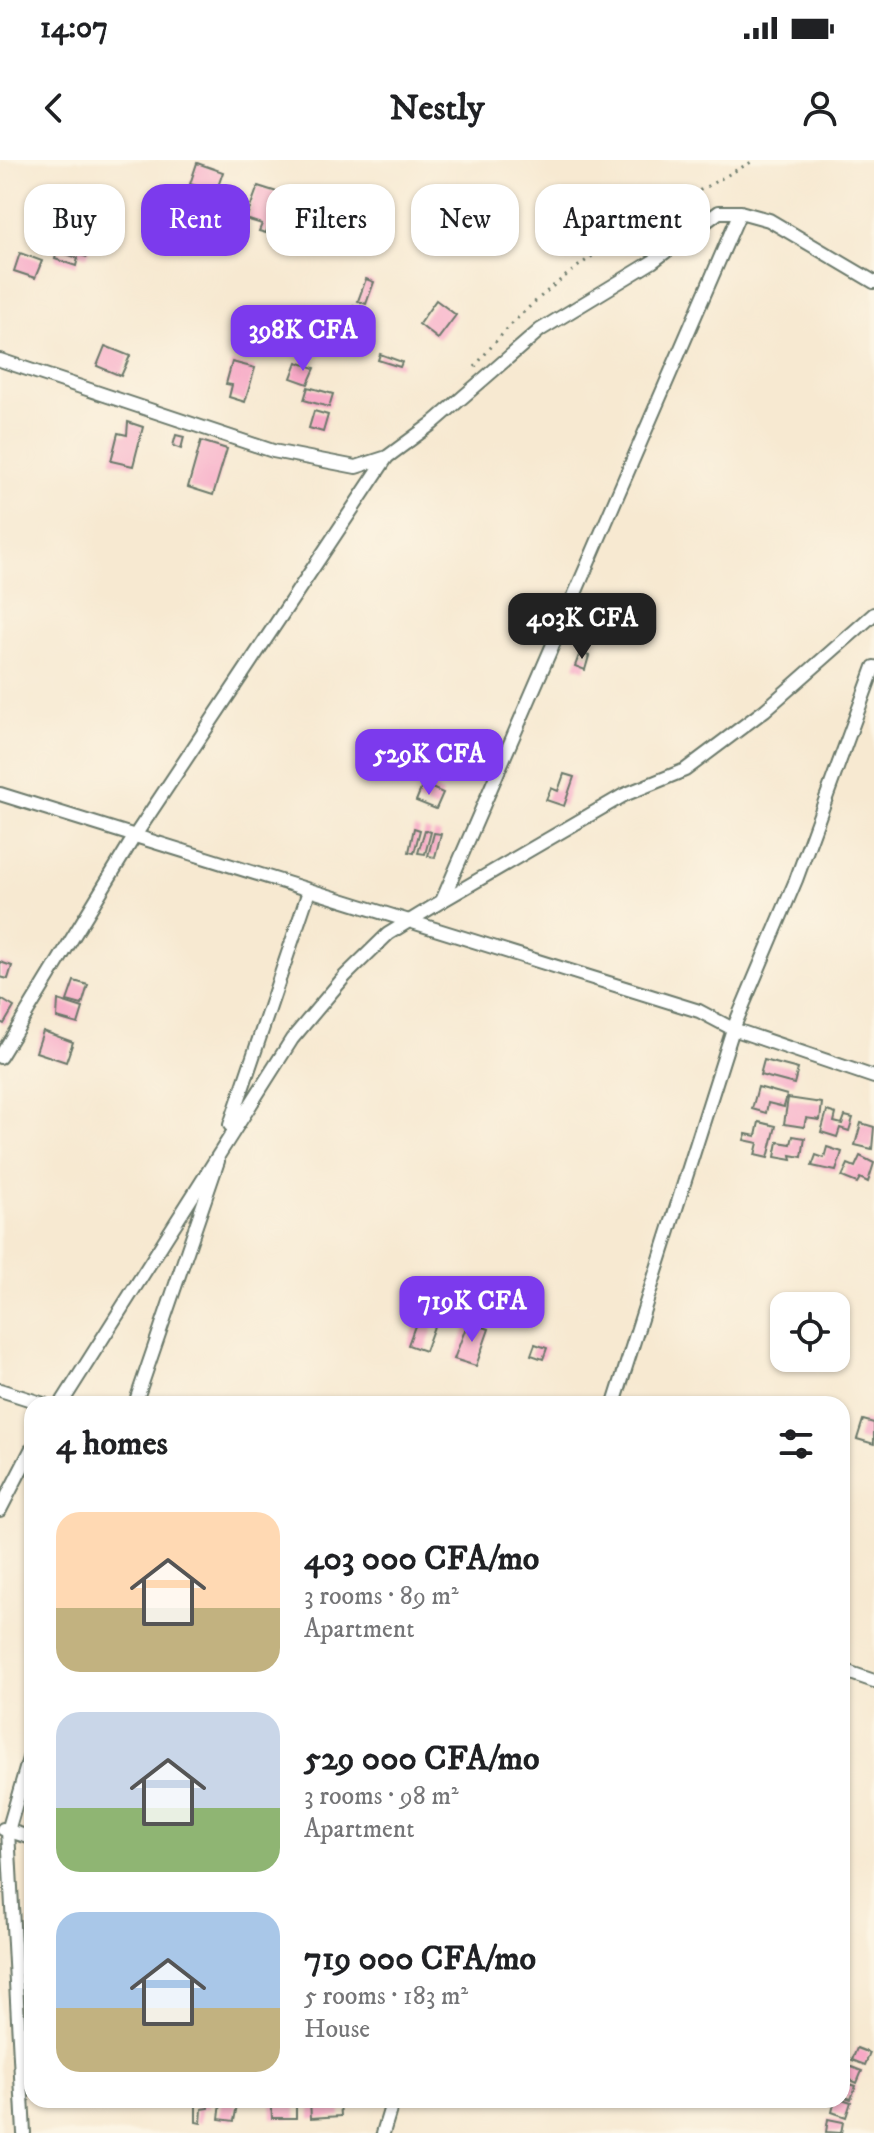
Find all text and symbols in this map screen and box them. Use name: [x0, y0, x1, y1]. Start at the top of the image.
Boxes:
text: 14:07: [40, 10, 108, 47]
icon: back: [32, 86, 76, 130]
text: Nestly: [390, 86, 484, 131]
icon: person: [798, 86, 842, 130]
chip: Buy: [24, 184, 125, 256]
chip: Rent: [141, 184, 250, 256]
chip: Filters: [266, 184, 395, 256]
chip: New: [411, 184, 519, 256]
chip: Apartment: [535, 184, 710, 256]
pin: 398K CFA: [220, 305, 386, 373]
text: 398K CFA: [249, 314, 357, 347]
pin: 403K CFA: [499, 593, 665, 661]
text: 403K CFA: [526, 602, 638, 635]
pin: 529K CFA: [346, 729, 512, 797]
text: 529K CFA: [373, 738, 485, 771]
pin: 719K CFA: [389, 1276, 555, 1344]
text: 719K CFA: [417, 1285, 527, 1318]
map controls: [770, 1292, 850, 1372]
button: locate: [770, 1292, 850, 1372]
icon: filters: [774, 1422, 818, 1466]
text: 4 homes: [56, 1423, 168, 1465]
text: 403 000 CFA/mo: [304, 1538, 539, 1580]
icon: home: [120, 1544, 216, 1640]
text: 3 rooms · 89 m²: [304, 1580, 459, 1613]
text: Apartment: [304, 1613, 415, 1646]
text: 529 000 CFA/mo: [304, 1738, 539, 1780]
icon: home: [120, 1744, 216, 1840]
text: 3 rooms · 98 m²: [304, 1780, 459, 1813]
text: Apartment: [304, 1813, 415, 1846]
text: 719 000 CFA/mo: [304, 1938, 536, 1980]
icon: home: [120, 1944, 216, 2040]
text: 5 rooms · 183 m²: [304, 1980, 468, 2013]
text: House: [304, 2013, 370, 2046]

